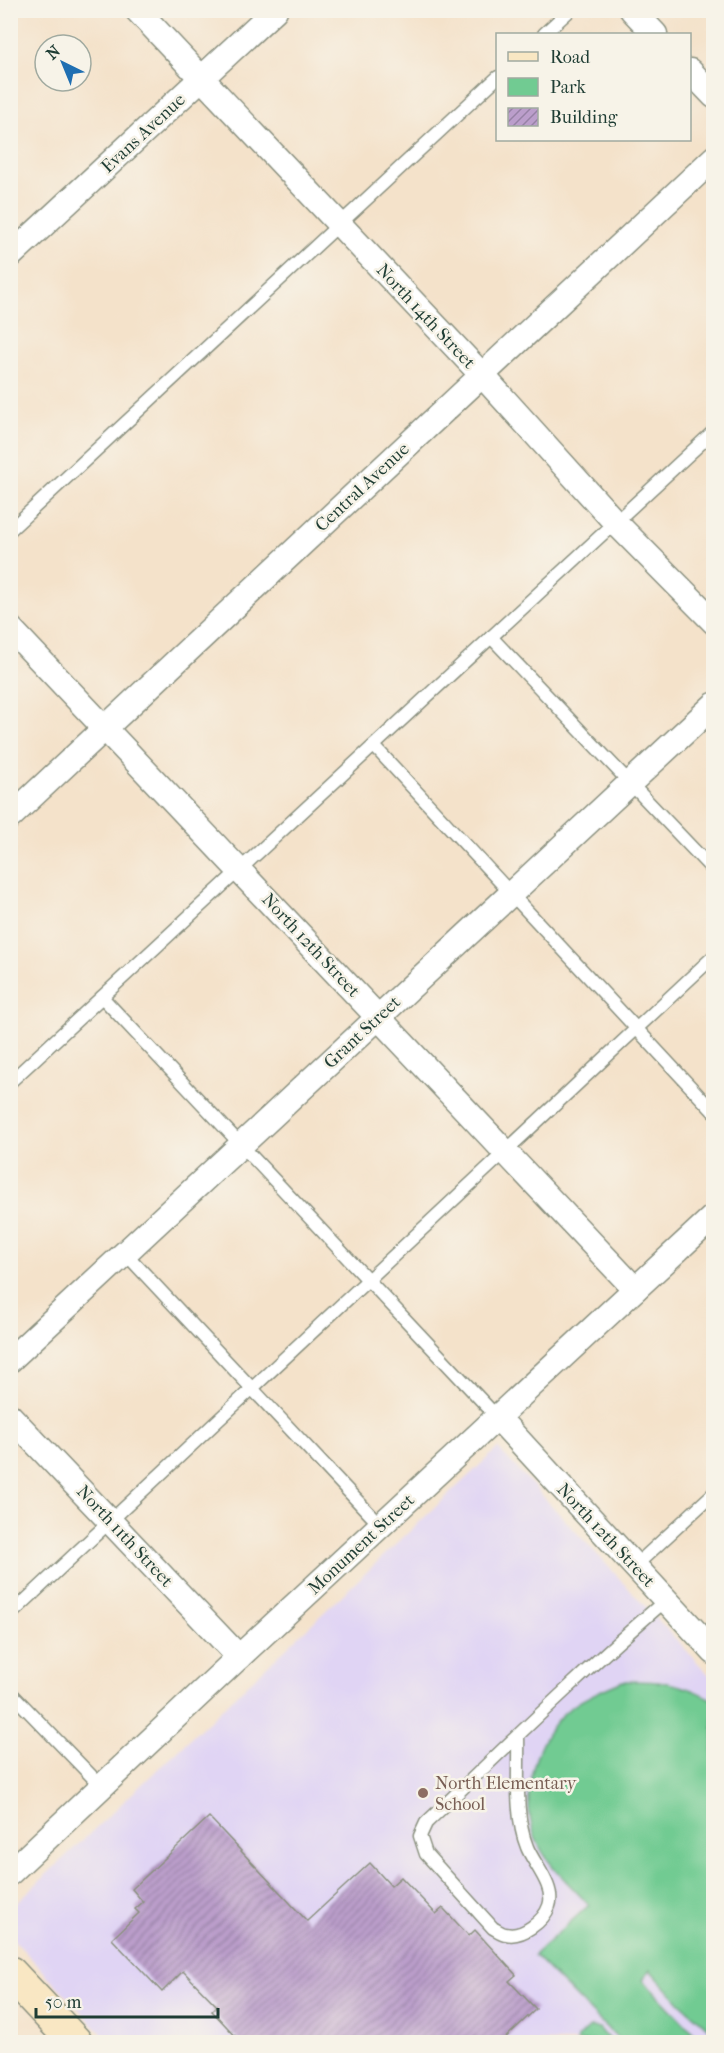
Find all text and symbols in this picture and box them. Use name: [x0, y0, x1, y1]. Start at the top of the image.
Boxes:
north arrow: [33, 33, 93, 93]
legend: [496, 33, 691, 141]
text: N: [42, 41, 65, 63]
text: Road: [550, 47, 590, 68]
text: Park: [550, 77, 587, 98]
street label: Evans Avenue: [97, 89, 190, 178]
text: Building: [550, 107, 618, 128]
street label: North 14th Street: [372, 260, 480, 373]
street label: Central Avenue: [311, 438, 414, 536]
street label: North 12th Street: [257, 889, 364, 1002]
street label: Grant Street: [320, 991, 405, 1073]
street label: North 12th Street: [552, 1479, 659, 1592]
street label: North 11th Street: [72, 1481, 177, 1592]
street label: Monument Street: [304, 1489, 419, 1599]
place label: North Elementary School: [435, 1773, 578, 1815]
marker: North Elementary School: [416, 1786, 430, 1800]
scale bar: [36, 1981, 218, 2019]
text: 50 m: [45, 1992, 82, 2013]

